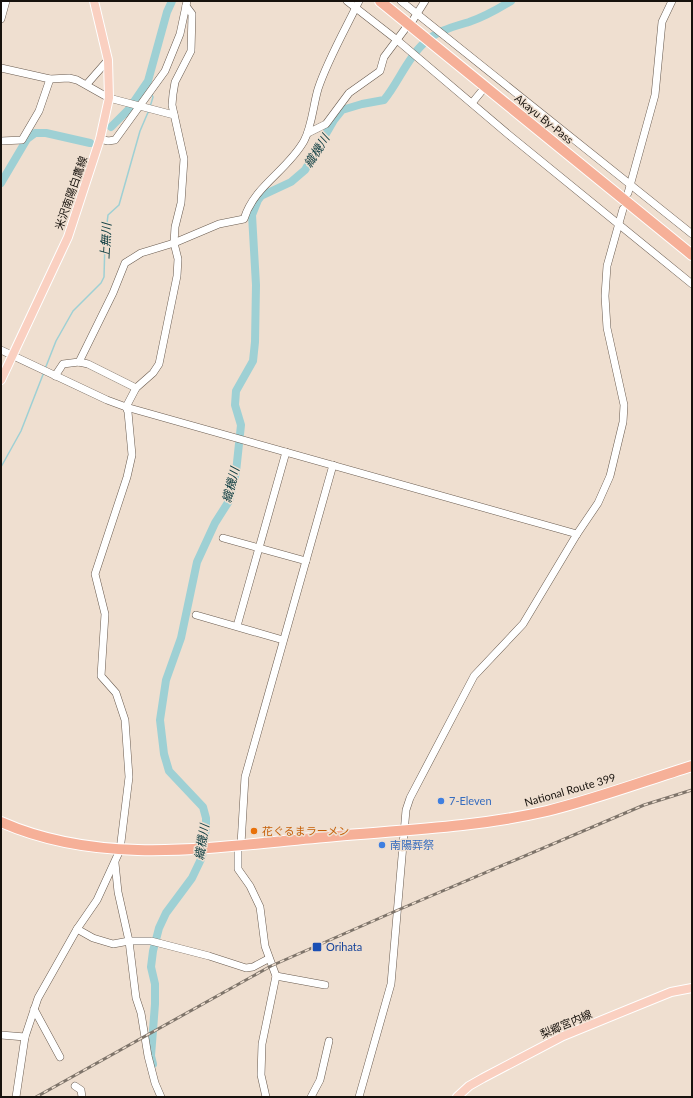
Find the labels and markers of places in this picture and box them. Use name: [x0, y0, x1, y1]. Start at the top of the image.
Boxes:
place label: 7-Eleven: [449, 794, 492, 807]
marker: 7-Eleven: [436, 796, 446, 806]
place label: 花ぐるまラーメン: [262, 824, 349, 837]
marker: 花ぐるまラーメン: [249, 826, 259, 836]
place label: 南陽葬祭: [390, 838, 434, 851]
marker: 南陽葬祭: [377, 840, 387, 850]
place label: Orihata: [326, 940, 362, 953]
marker: Orihata: [311, 941, 323, 953]

